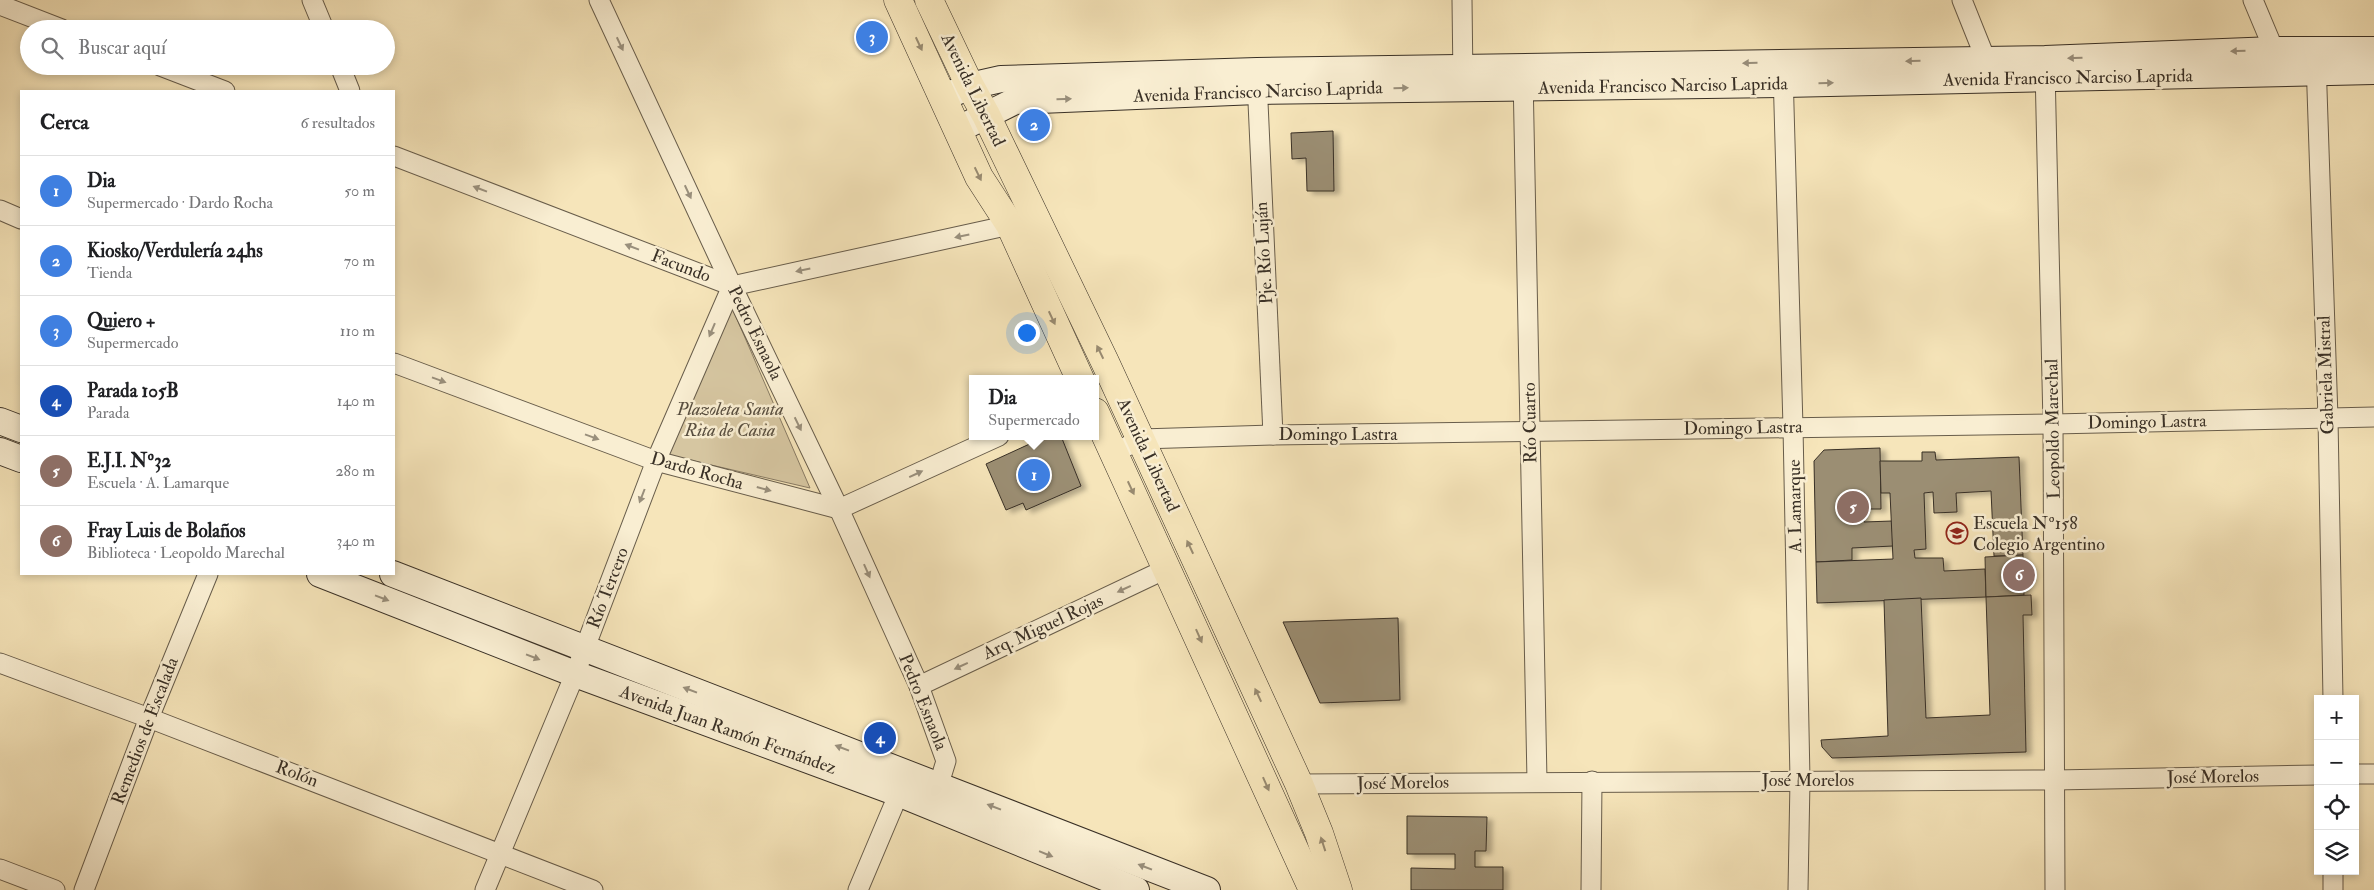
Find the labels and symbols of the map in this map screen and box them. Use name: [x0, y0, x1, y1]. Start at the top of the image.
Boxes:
pin: 3: [856, 18, 888, 56]
street label: Avenida Libertad: [935, 29, 1010, 150]
one-way arrow: [616, 37, 624, 51]
one-way arrow: [915, 37, 923, 51]
one-way arrow: [2230, 48, 2246, 56]
one-way arrow: [2067, 54, 2083, 62]
one-way arrow: [1905, 57, 1921, 65]
one-way arrow: [1742, 59, 1758, 67]
street label: Avenida Francisco Narciso Laprida: [1942, 64, 2194, 92]
street label: Avenida Francisco Narciso Laprida: [1537, 72, 1789, 100]
street label: Avenida Francisco Narciso Laprida: [1132, 76, 1384, 108]
one-way arrow: [1819, 79, 1835, 87]
one-way arrow: [1394, 84, 1410, 92]
one-way arrow: [1056, 94, 1072, 102]
pin: 2: [1018, 106, 1050, 144]
one-way arrow: [974, 167, 982, 181]
one-way arrow: [472, 185, 487, 193]
one-way arrow: [684, 185, 692, 199]
street label: Pje. Río Luján: [1250, 201, 1278, 305]
one-way arrow: [954, 232, 970, 240]
one-way arrow: [624, 243, 639, 251]
street label: Facundo: [648, 244, 714, 288]
one-way arrow: [796, 266, 811, 274]
street label: Pedro Esnaola: [722, 282, 788, 384]
one-way arrow: [1048, 311, 1056, 325]
street label: Gabriela Mistral: [2312, 315, 2340, 435]
your location: [1014, 320, 1040, 346]
one-way arrow: [708, 323, 716, 337]
one-way arrow: [1096, 345, 1104, 359]
street label: Leopoldo Marechal: [2040, 358, 2066, 499]
one-way arrow: [432, 377, 447, 384]
street label: Río Cuarto: [1518, 382, 1542, 464]
street label: Avenida Libertad: [1111, 393, 1184, 516]
park label: Plazoleta Santa Rita de Casia: [675, 398, 784, 442]
street label: Domingo Lastra: [2087, 409, 2207, 435]
street label: Domingo Lastra: [1683, 415, 1803, 441]
one-way arrow: [795, 417, 803, 431]
street label: Domingo Lastra: [1278, 423, 1398, 446]
one-way arrow: [584, 434, 599, 441]
street label: Dardo Rocha: [648, 447, 747, 495]
pin: 1: [1018, 456, 1050, 494]
street label: A. Lamarque: [1783, 459, 1807, 554]
one-way arrow: [909, 470, 923, 478]
one-way arrow: [1127, 481, 1135, 495]
one-way arrow: [756, 485, 771, 493]
pin: 5: [1837, 488, 1869, 526]
one-way arrow: [638, 489, 646, 504]
place label: Escuela Nº158 Colegio Argentino: [1973, 512, 2105, 556]
school or university icon: Escuela Nº158 Colegio Argentino: [1945, 521, 1969, 545]
one-way arrow: [1186, 540, 1194, 554]
street label: Río Tercero: [582, 544, 634, 632]
pin: 6: [2003, 556, 2035, 594]
one-way arrow: [864, 564, 872, 578]
one-way arrow: [1117, 585, 1131, 593]
street label: Arq. Miguel Rojas: [978, 589, 1107, 665]
one-way arrow: [374, 595, 389, 602]
one-way arrow: [1195, 629, 1203, 643]
street label: Pedro Esnaola: [893, 650, 953, 754]
street label: Remedios de Escalada: [106, 653, 184, 808]
one-way arrow: [526, 653, 541, 661]
one-way arrow: [954, 662, 968, 670]
street label: Avenida Juan Ramón Fernández: [616, 680, 840, 780]
one-way arrow: [683, 686, 698, 693]
one-way arrow: [1253, 688, 1261, 702]
pin: 4: [864, 719, 896, 757]
one-way arrow: [835, 744, 849, 752]
street label: Rolón: [272, 755, 322, 793]
street label: José Morelos: [2166, 765, 2259, 789]
street label: José Morelos: [1761, 769, 1854, 792]
street label: José Morelos: [1356, 771, 1449, 795]
one-way arrow: [1262, 777, 1270, 791]
one-way arrow: [986, 803, 1001, 811]
one-way arrow: [1318, 836, 1326, 851]
one-way arrow: [1038, 850, 1053, 858]
one-way arrow: [1137, 863, 1152, 871]

